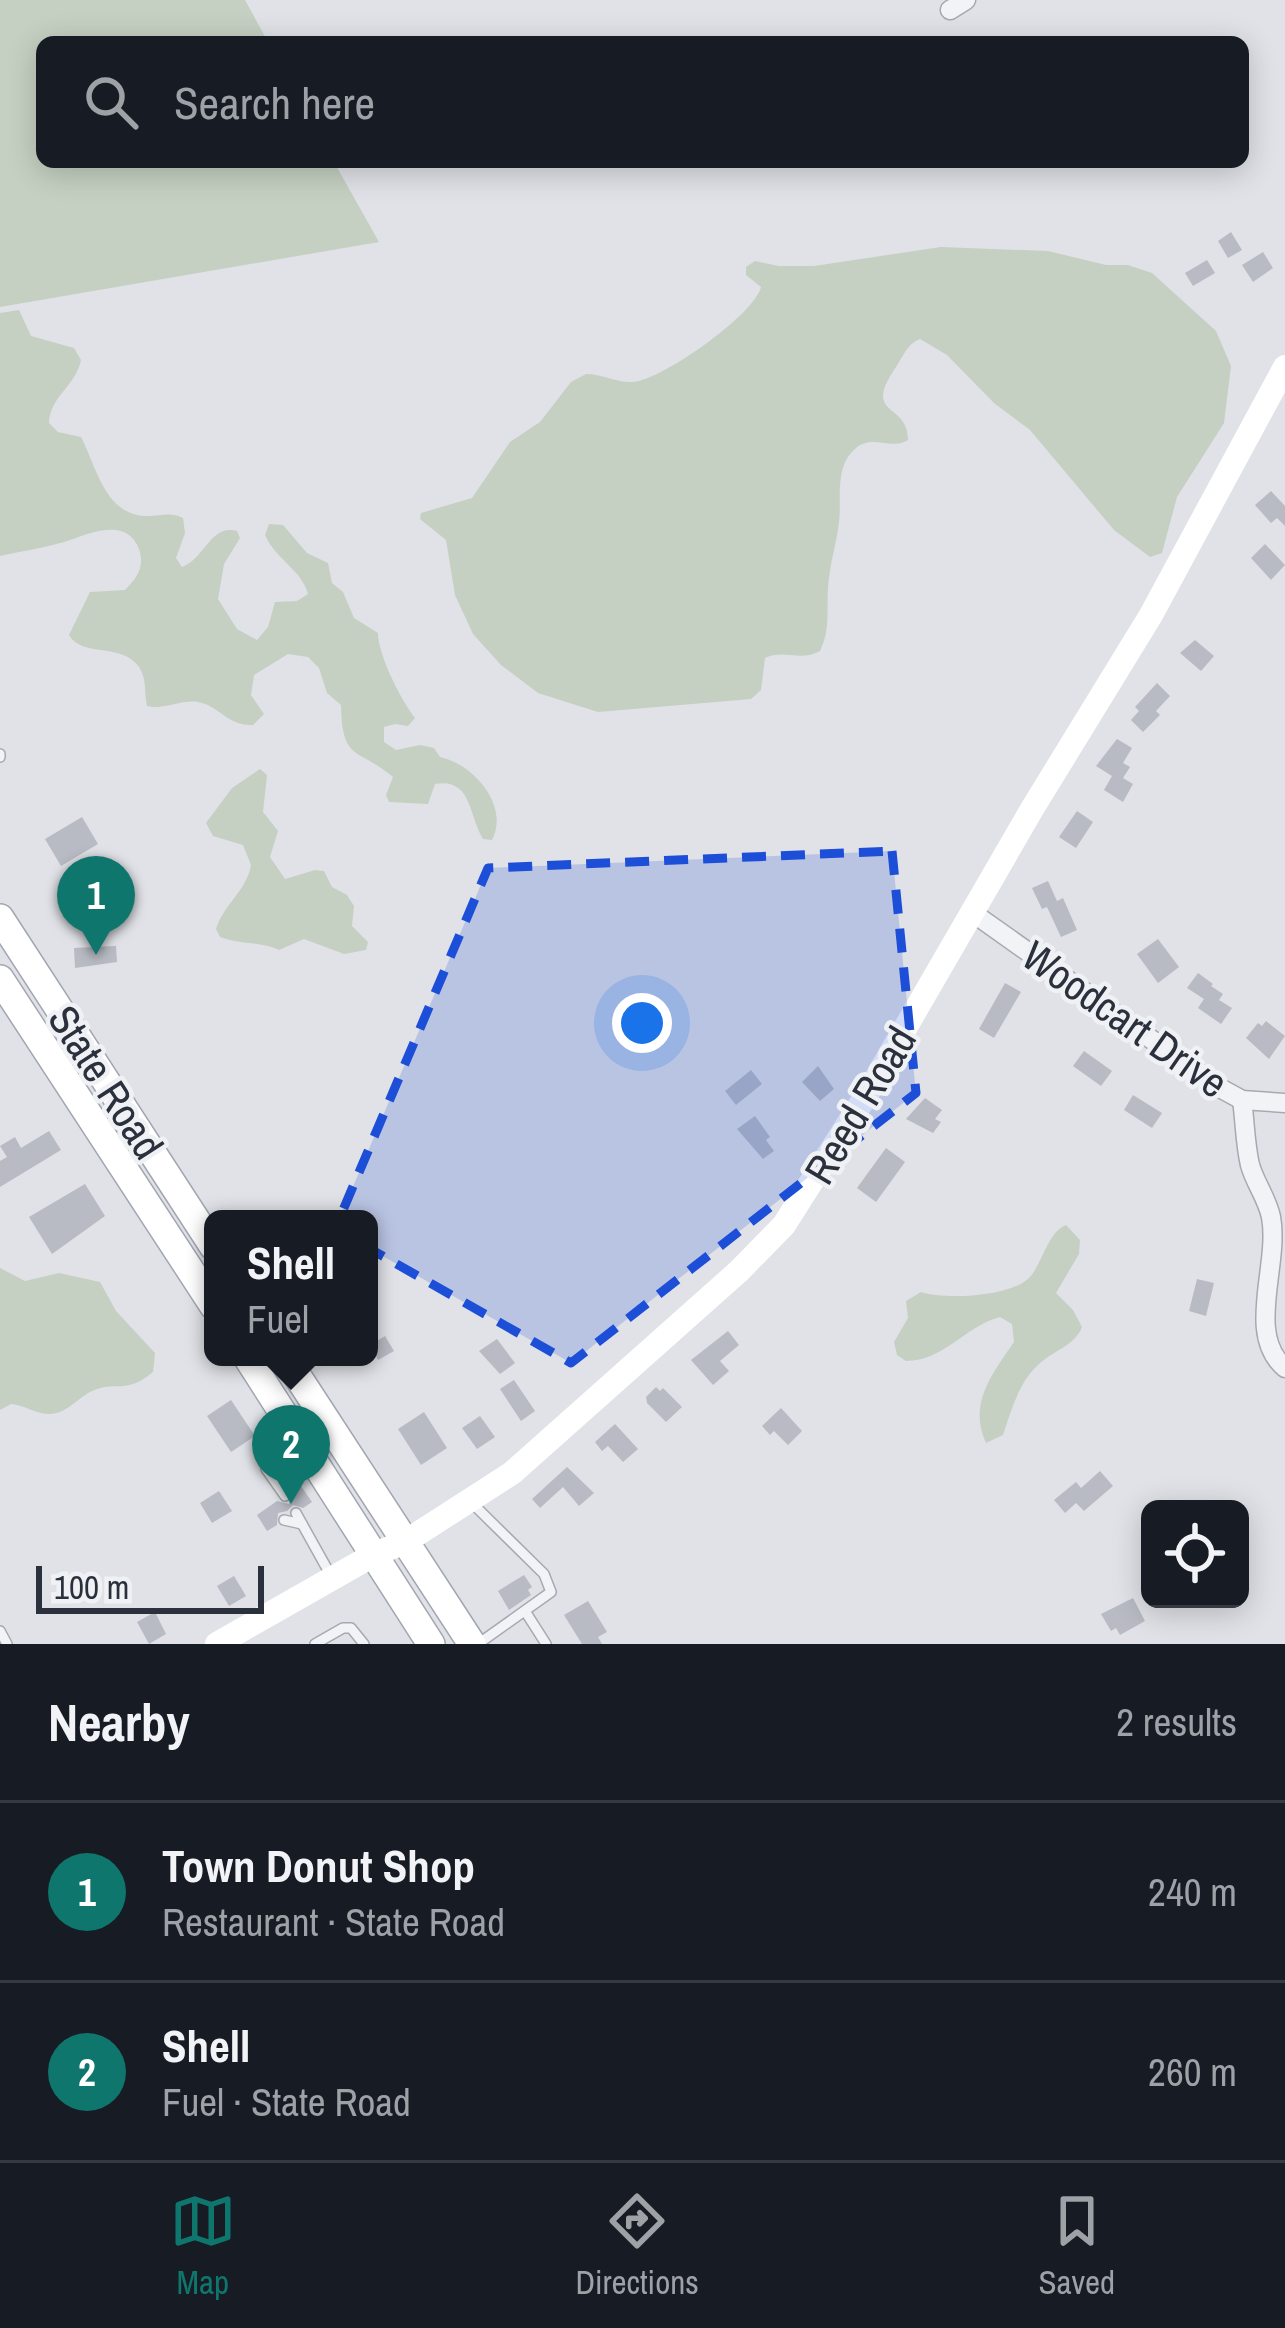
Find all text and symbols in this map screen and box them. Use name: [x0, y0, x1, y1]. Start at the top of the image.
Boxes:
search box: [36, 36, 1249, 168]
icon: search: [78, 69, 144, 135]
text: Search here: [174, 72, 375, 133]
pin: 1: [57, 856, 135, 955]
street label: Woodcart Drive: [1011, 928, 1239, 1110]
your location: [612, 993, 672, 1053]
street label: State Road: [36, 994, 176, 1170]
street label: Reed Road: [791, 1016, 929, 1194]
popup: [204, 1210, 378, 1366]
text: Shell: [247, 1232, 335, 1293]
text: Fuel: [247, 1293, 309, 1345]
pin: 2: [252, 1405, 330, 1504]
map controls: [1141, 1500, 1249, 1608]
button: locate: [1141, 1500, 1249, 1608]
scale bar: [36, 1560, 264, 1613]
text: 100 m: [54, 1565, 129, 1609]
text: Nearby: [48, 1688, 190, 1757]
text: 2 results: [1116, 1696, 1237, 1748]
text: Town Donut Shop: [162, 1835, 475, 1896]
text: 1: [78, 1866, 96, 1918]
text: 240 m: [1148, 1866, 1237, 1918]
text: Restaurant · State Road: [162, 1896, 505, 1948]
text: Shell: [162, 2015, 250, 2076]
text: 2: [78, 2046, 96, 2098]
text: 260 m: [1148, 2046, 1237, 2098]
text: Fuel · State Road: [162, 2076, 411, 2128]
tab: Map: [170, 2188, 236, 2304]
tab: Directions: [575, 2188, 699, 2304]
tab: Saved: [1038, 2188, 1115, 2304]

